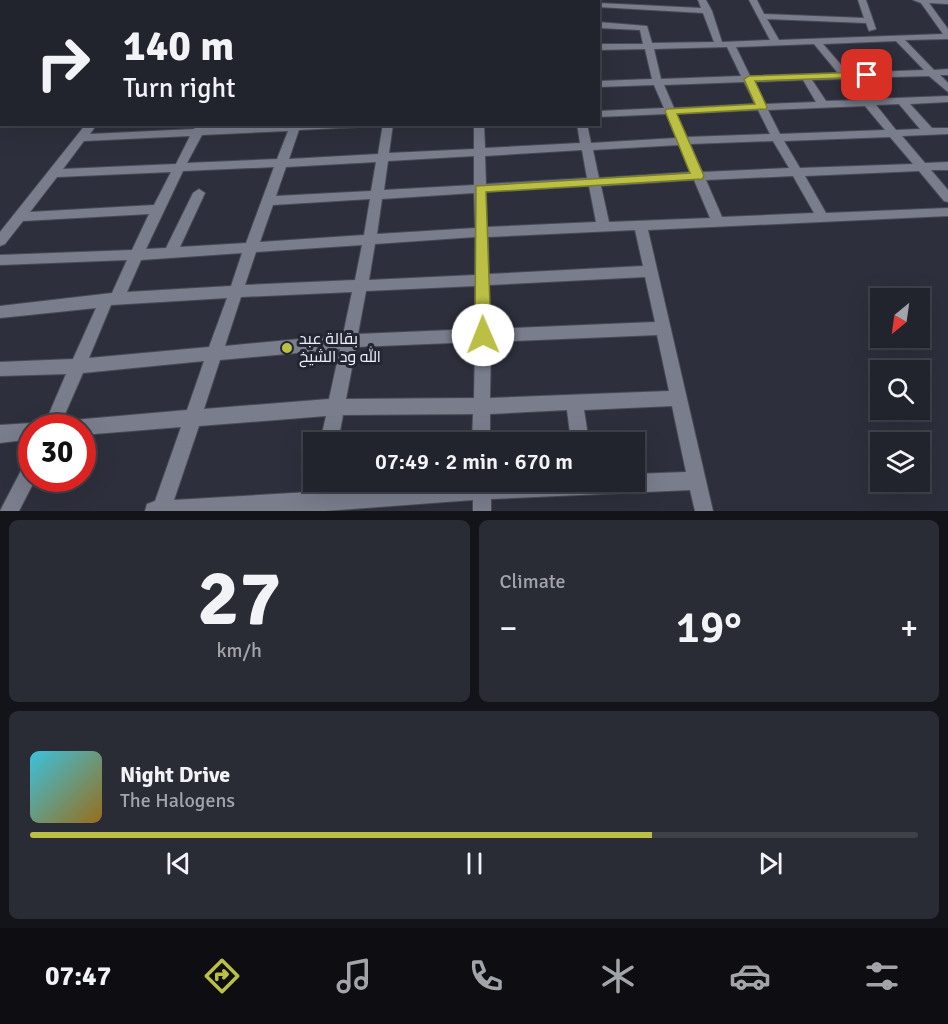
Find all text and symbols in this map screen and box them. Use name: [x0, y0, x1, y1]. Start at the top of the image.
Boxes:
text: 140 m: [123, 21, 234, 72]
icon: right: [24, 24, 102, 102]
pin: [841, 49, 892, 100]
icon: arrive: [850, 58, 883, 91]
text: Turn right: [123, 72, 236, 105]
north arrow: [870, 288, 930, 348]
map controls: [870, 288, 930, 492]
position arrow: [451, 303, 515, 367]
place label: بقالة عبد الله ود الشيخ: [299, 329, 381, 368]
marker: بقالة عبد الله ود الشيخ: [280, 341, 294, 355]
button: search: [870, 360, 930, 420]
speed limit sign: 30: [18, 414, 96, 492]
button: layers: [870, 432, 930, 492]
text: 07:49 · 2 min · 670 m: [375, 448, 573, 475]
text: 27: [197, 551, 281, 647]
text: Climate: [500, 569, 565, 594]
text: 19°: [676, 600, 742, 655]
text: −: [500, 608, 517, 649]
text: +: [900, 608, 918, 649]
text: km/h: [217, 638, 262, 663]
text: Night Drive: [120, 761, 230, 788]
text: The Halogens: [120, 788, 235, 813]
icon: previous: [162, 847, 195, 880]
icon: pause: [458, 847, 491, 880]
icon: next: [754, 847, 787, 880]
icon: directions: [201, 955, 243, 997]
icon: music: [333, 955, 375, 997]
icon: phone: [465, 955, 507, 997]
icon: climate: [597, 955, 639, 997]
icon: car: [729, 955, 771, 997]
icon: filters: [861, 955, 903, 997]
text: 07:47: [45, 960, 111, 993]

